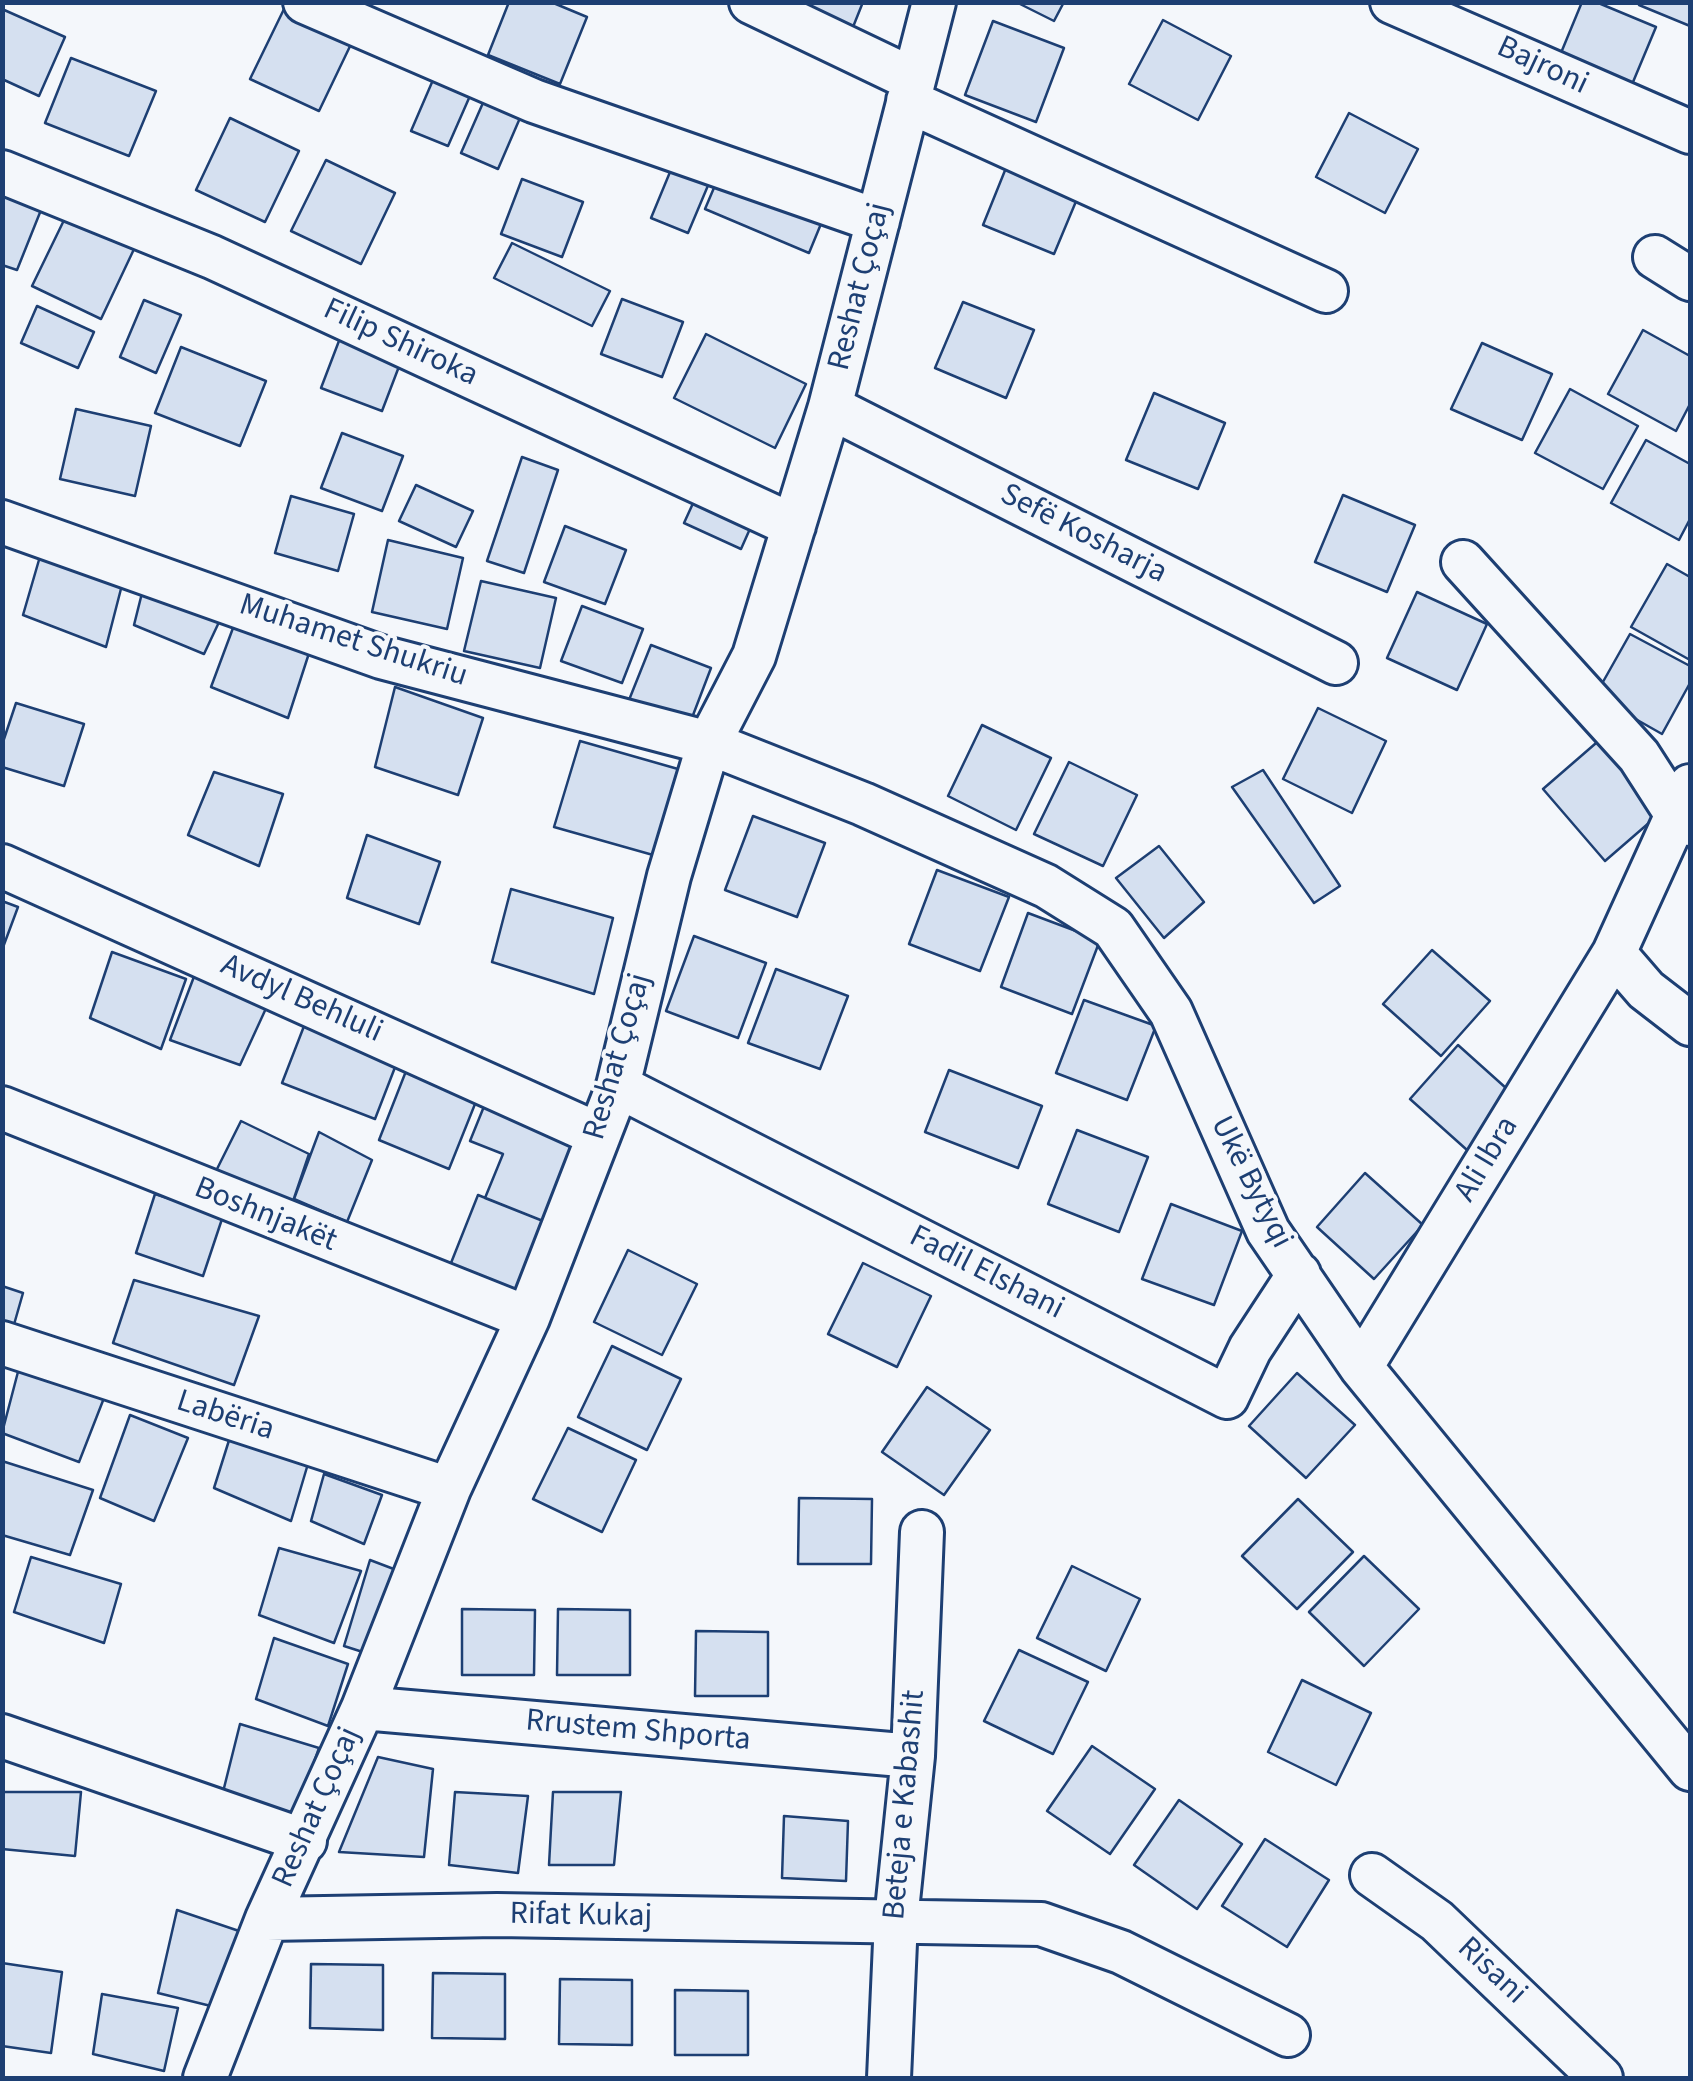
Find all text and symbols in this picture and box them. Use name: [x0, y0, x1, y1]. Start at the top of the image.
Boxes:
street label: Bajroni: [1490, 29, 1594, 105]
street label: Reshat Çoçaj: [822, 199, 900, 375]
street label: Filip Shiroka: [317, 292, 483, 396]
street label: Sefë Kosharja: [993, 477, 1173, 593]
street label: Muhamet Shukriu: [234, 587, 472, 697]
street label: Avdyl Behluli: [214, 947, 388, 1053]
street label: Reshat Çoçaj: [577, 969, 661, 1145]
street label: Ukë Bytyqi: [1200, 1111, 1300, 1255]
street label: Ali Ibra: [1448, 1111, 1528, 1209]
street label: Boshnjakët: [188, 1170, 342, 1262]
street label: Fadil Elshani: [902, 1219, 1070, 1329]
street label: Labëria: [171, 1383, 279, 1451]
street label: Beteja e Kabashit: [877, 1688, 935, 1922]
street label: Rrustem Shporta: [524, 1703, 752, 1761]
street label: Reshat Çoçaj: [266, 1722, 370, 1894]
street label: Rifat Kukaj: [509, 1897, 653, 1937]
street label: Risani: [1448, 1930, 1534, 2014]

